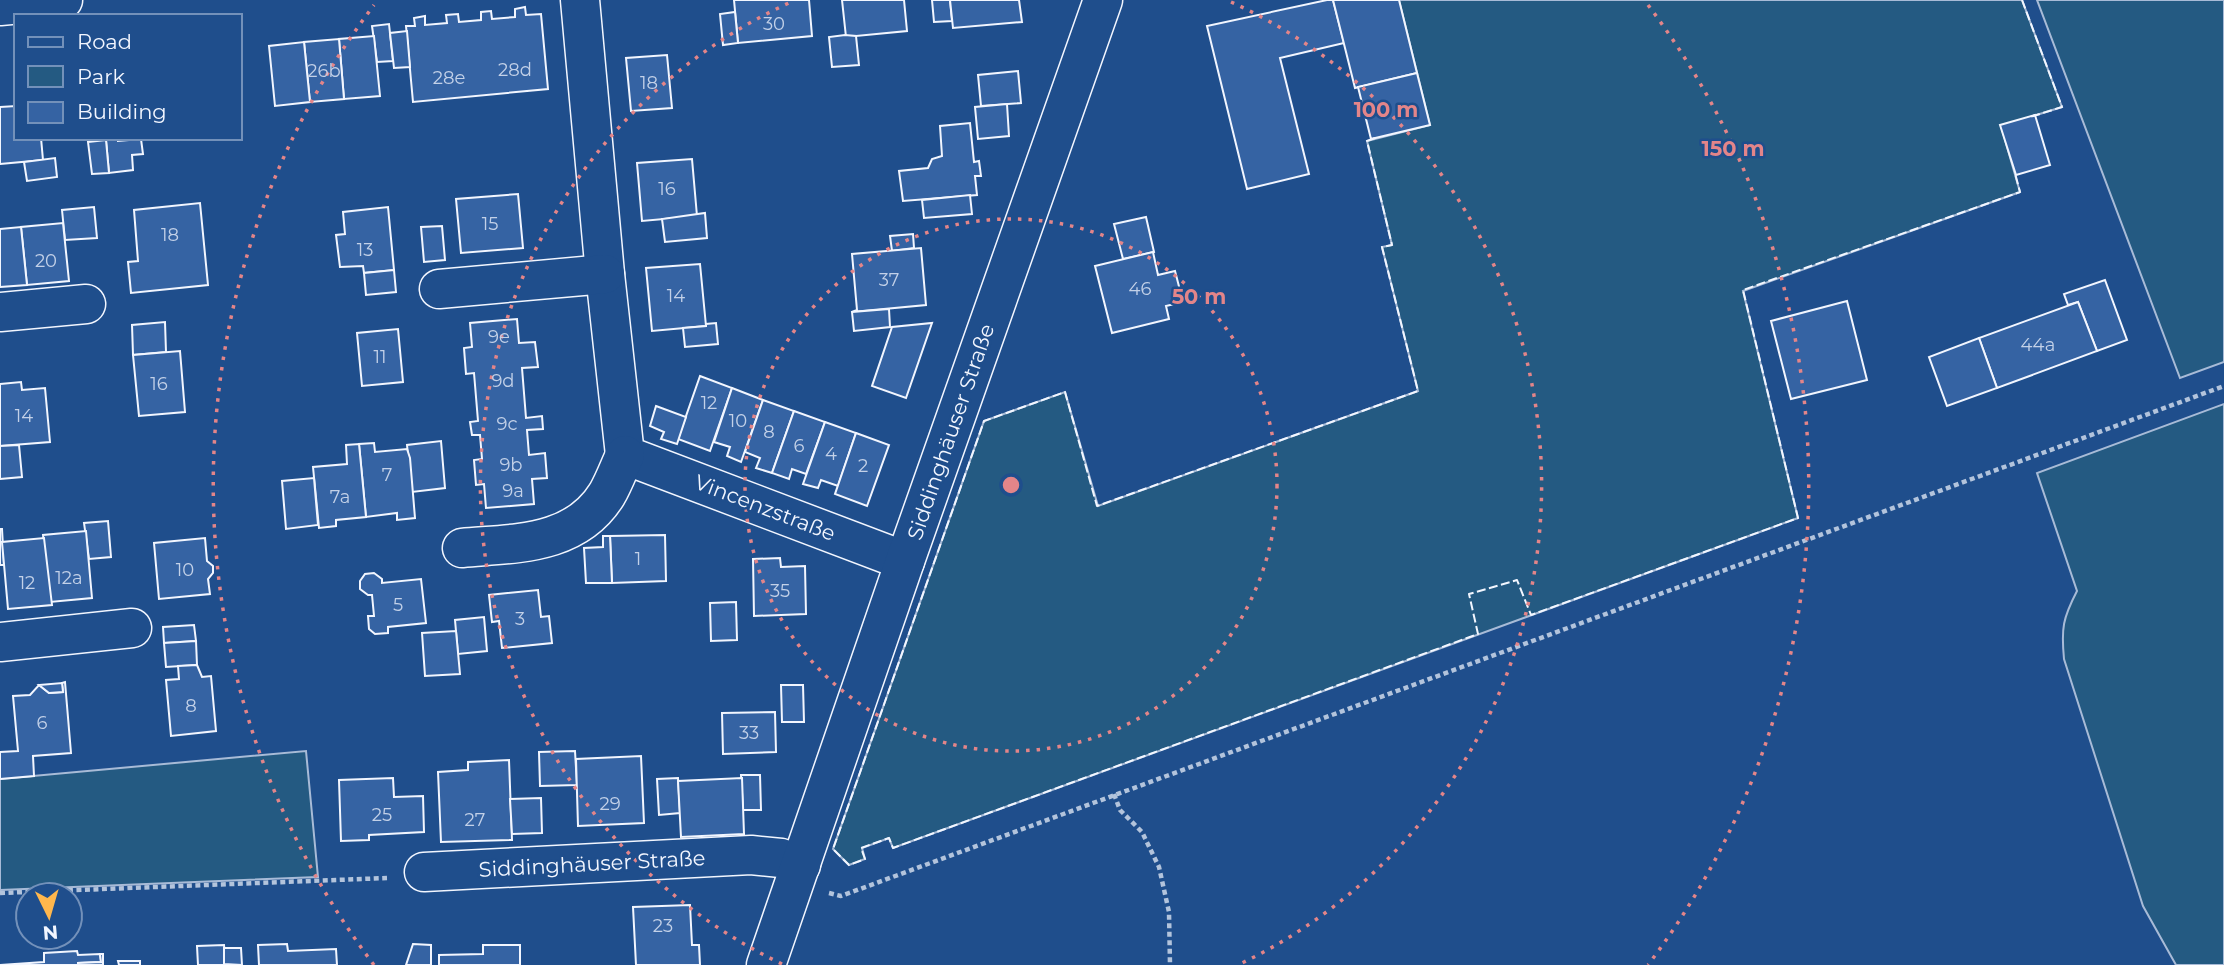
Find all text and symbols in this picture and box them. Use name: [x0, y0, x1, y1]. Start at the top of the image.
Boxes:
house number: 30: [763, 13, 785, 35]
legend: [14, 14, 242, 140]
text: Road: [77, 29, 132, 54]
house number: 28d: [498, 59, 532, 81]
house number: 26b: [307, 60, 341, 82]
text: Park: [77, 64, 125, 89]
house number: 28e: [433, 67, 465, 89]
house number: 18: [640, 72, 658, 94]
text: 100 m: [1354, 97, 1418, 122]
text: Building: [77, 99, 167, 124]
text: 150 m: [1702, 136, 1764, 161]
house number: 16: [658, 178, 676, 200]
house number: 15: [482, 213, 498, 235]
house number: 18: [161, 224, 179, 246]
house number: 13: [357, 239, 373, 261]
house number: 20: [35, 250, 57, 272]
house number: 37: [879, 269, 899, 291]
house number: 46: [1129, 278, 1151, 300]
text: 50 m: [1172, 284, 1226, 309]
house number: 14: [667, 285, 685, 307]
street label: Siddinghäuser Straße: [902, 320, 999, 543]
house number: 9e: [488, 326, 510, 348]
house number: 44a: [2021, 334, 2055, 356]
house number: 11: [374, 346, 387, 368]
house number: 9d: [491, 370, 515, 392]
house number: 16: [150, 373, 168, 395]
house number: 12: [701, 392, 717, 414]
house number: 14: [15, 405, 33, 427]
house number: 10: [729, 410, 747, 432]
house number: 9c: [496, 413, 518, 435]
house number: 8: [763, 421, 775, 443]
house number: 6: [794, 435, 805, 457]
house number: 4: [825, 443, 837, 465]
house number: 9b: [499, 454, 523, 476]
house number: 2: [858, 455, 868, 477]
house number: 7: [382, 464, 392, 486]
street label: Vincenzstraße: [691, 469, 839, 546]
centre of rings: [999, 473, 1023, 497]
house number: 9a: [502, 480, 524, 502]
house number: 7a: [330, 486, 350, 508]
house number: 1: [635, 548, 641, 570]
house number: 10: [176, 559, 194, 581]
house number: 12a: [55, 567, 83, 589]
house number: 12: [19, 572, 35, 594]
house number: 35: [770, 580, 790, 602]
house number: 5: [393, 594, 403, 616]
house number: 3: [515, 608, 525, 630]
house number: 8: [185, 695, 197, 717]
house number: 6: [37, 712, 48, 734]
house number: 33: [739, 722, 759, 744]
house number: 29: [599, 793, 621, 815]
house number: 25: [372, 804, 392, 826]
house number: 27: [465, 809, 485, 831]
street label: Siddinghäuser Straße: [478, 845, 706, 882]
north arrow: [14, 881, 84, 951]
house number: 23: [653, 915, 673, 937]
text: N: [42, 920, 59, 945]

